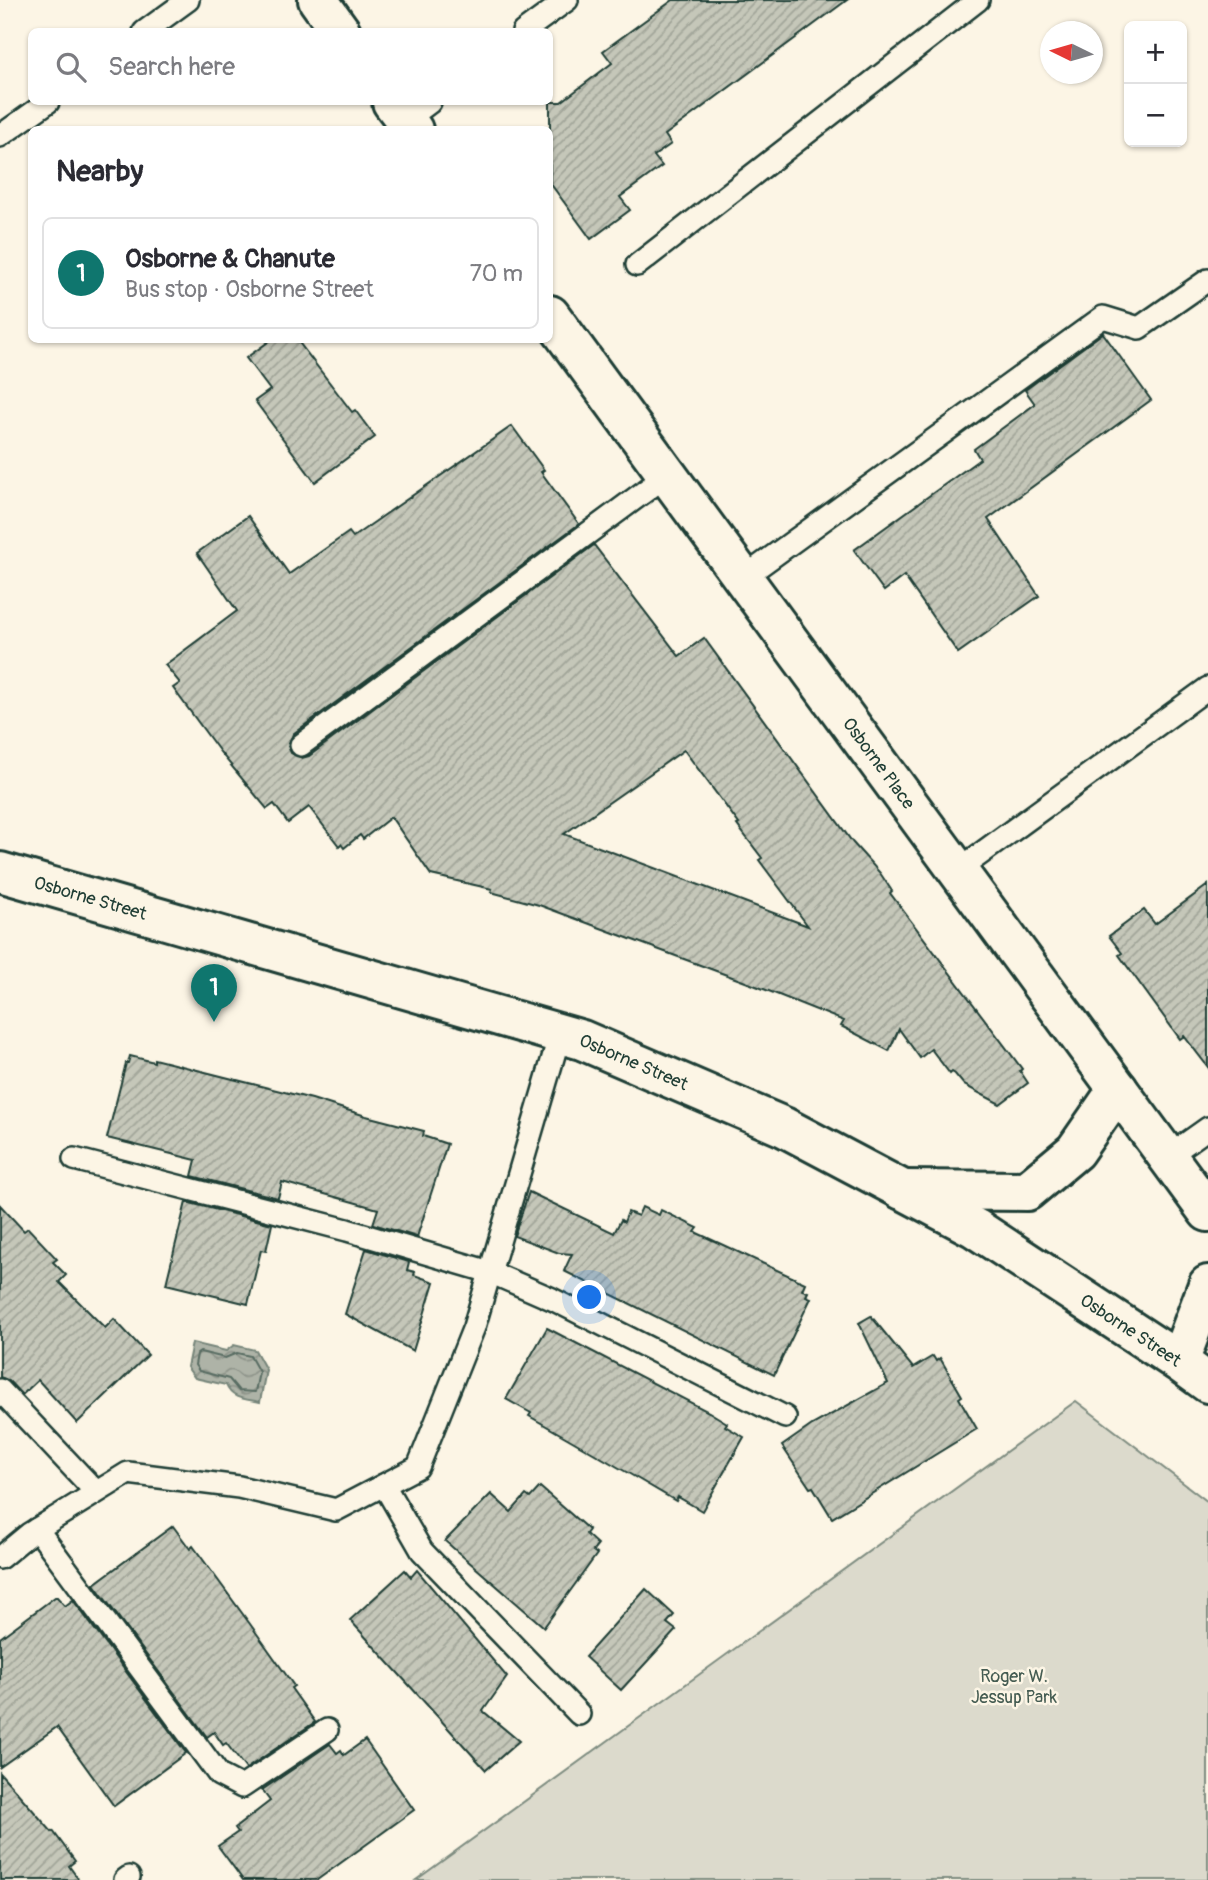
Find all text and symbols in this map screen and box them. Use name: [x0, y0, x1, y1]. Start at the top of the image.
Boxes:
north arrow: [1040, 21, 1103, 84]
map controls: [1124, 21, 1187, 147]
button: +: [1124, 21, 1187, 84]
search box: [28, 28, 553, 105]
icon: search: [52, 48, 90, 86]
text: Search here: [108, 51, 235, 83]
button: −: [1124, 84, 1187, 147]
text: Nearby: [56, 153, 143, 190]
text: Osborne & Chanute: [125, 243, 335, 275]
text: 1: [77, 259, 86, 288]
text: 70 m: [470, 259, 523, 288]
text: Bus stop · Osborne Street: [125, 275, 374, 304]
street label: Osborne Place: [837, 713, 920, 814]
street label: Osborne Street: [31, 871, 150, 926]
pin: 1: [191, 964, 237, 1022]
street label: Osborne Street: [576, 1029, 692, 1097]
your location: [572, 1280, 606, 1314]
street label: Osborne Street: [1075, 1289, 1186, 1373]
park label: Roger W. Jessup Park: [971, 1665, 1058, 1709]

